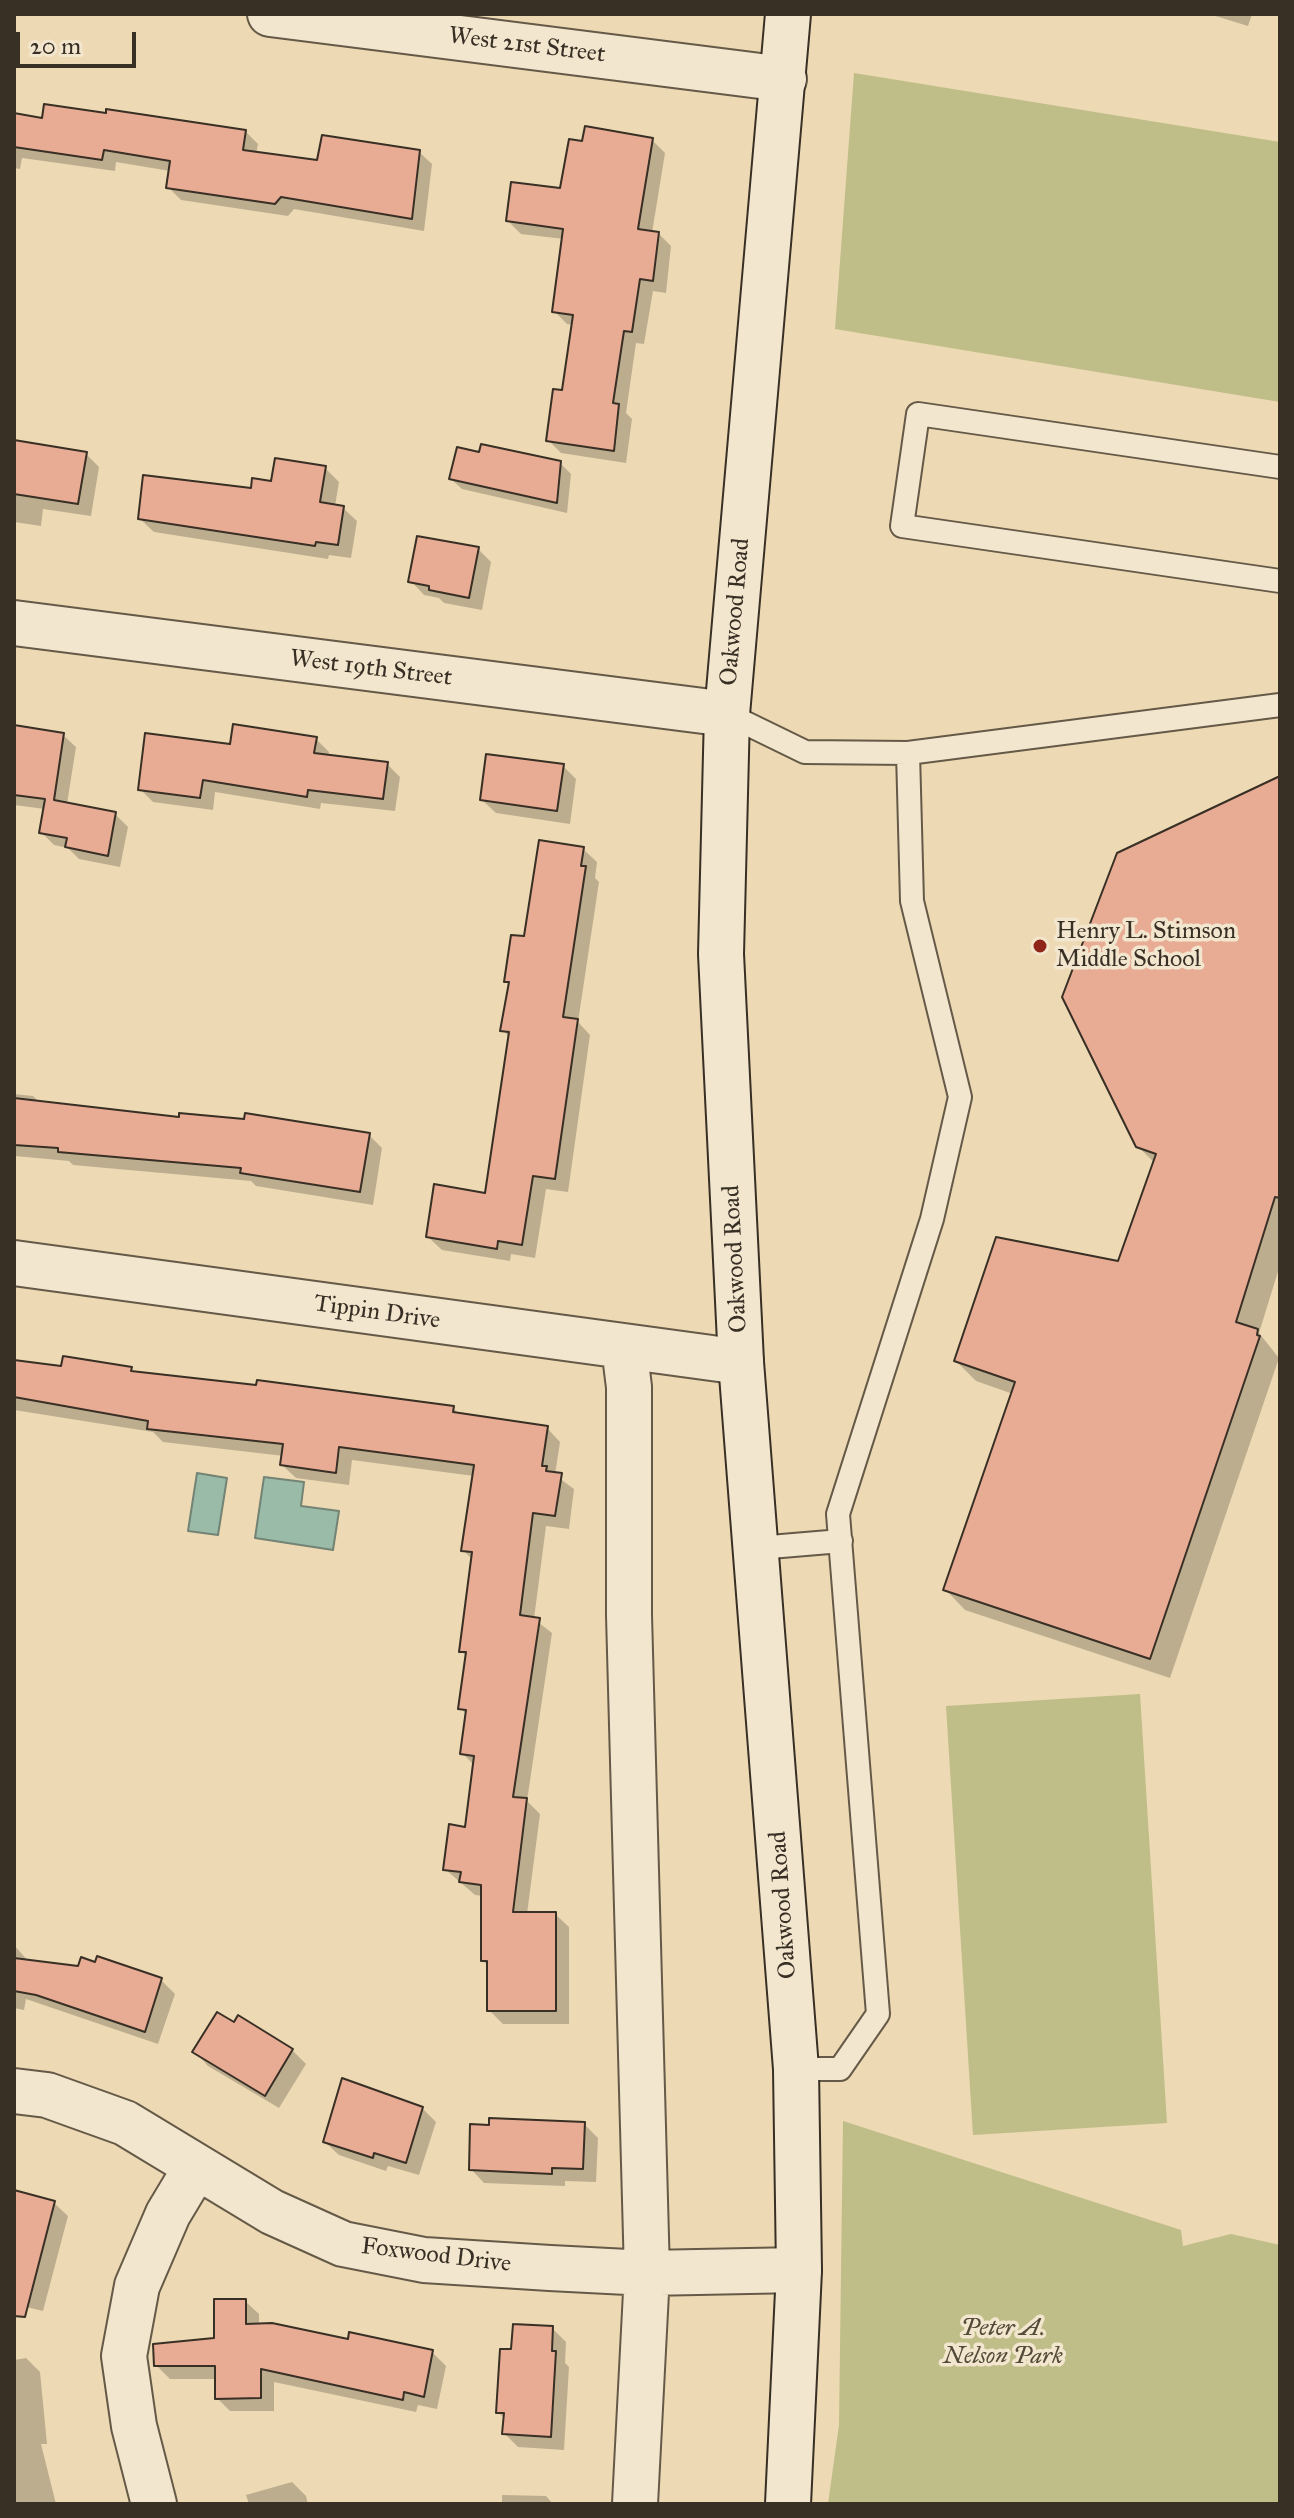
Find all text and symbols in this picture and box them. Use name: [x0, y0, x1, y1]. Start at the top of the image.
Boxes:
scale bar: [20, 16, 140, 66]
street label: West 21st Street: [447, 22, 607, 70]
text: 20 m: [30, 31, 81, 61]
street label: Oakwood Road: [715, 537, 757, 687]
street label: West 19th Street: [288, 645, 454, 693]
place label: Henry L. Stimson Middle School: [1056, 918, 1236, 974]
marker: Henry L. Stimson Middle School: [1031, 937, 1049, 955]
street label: Oakwood Road: [718, 1184, 754, 1334]
street label: Tippin Drive: [312, 1290, 442, 1336]
street label: Oakwood Road: [764, 1830, 804, 1980]
street label: Foxwood Drive: [359, 2233, 513, 2279]
park label: Peter A. Nelson Park: [943, 2315, 1063, 2371]

